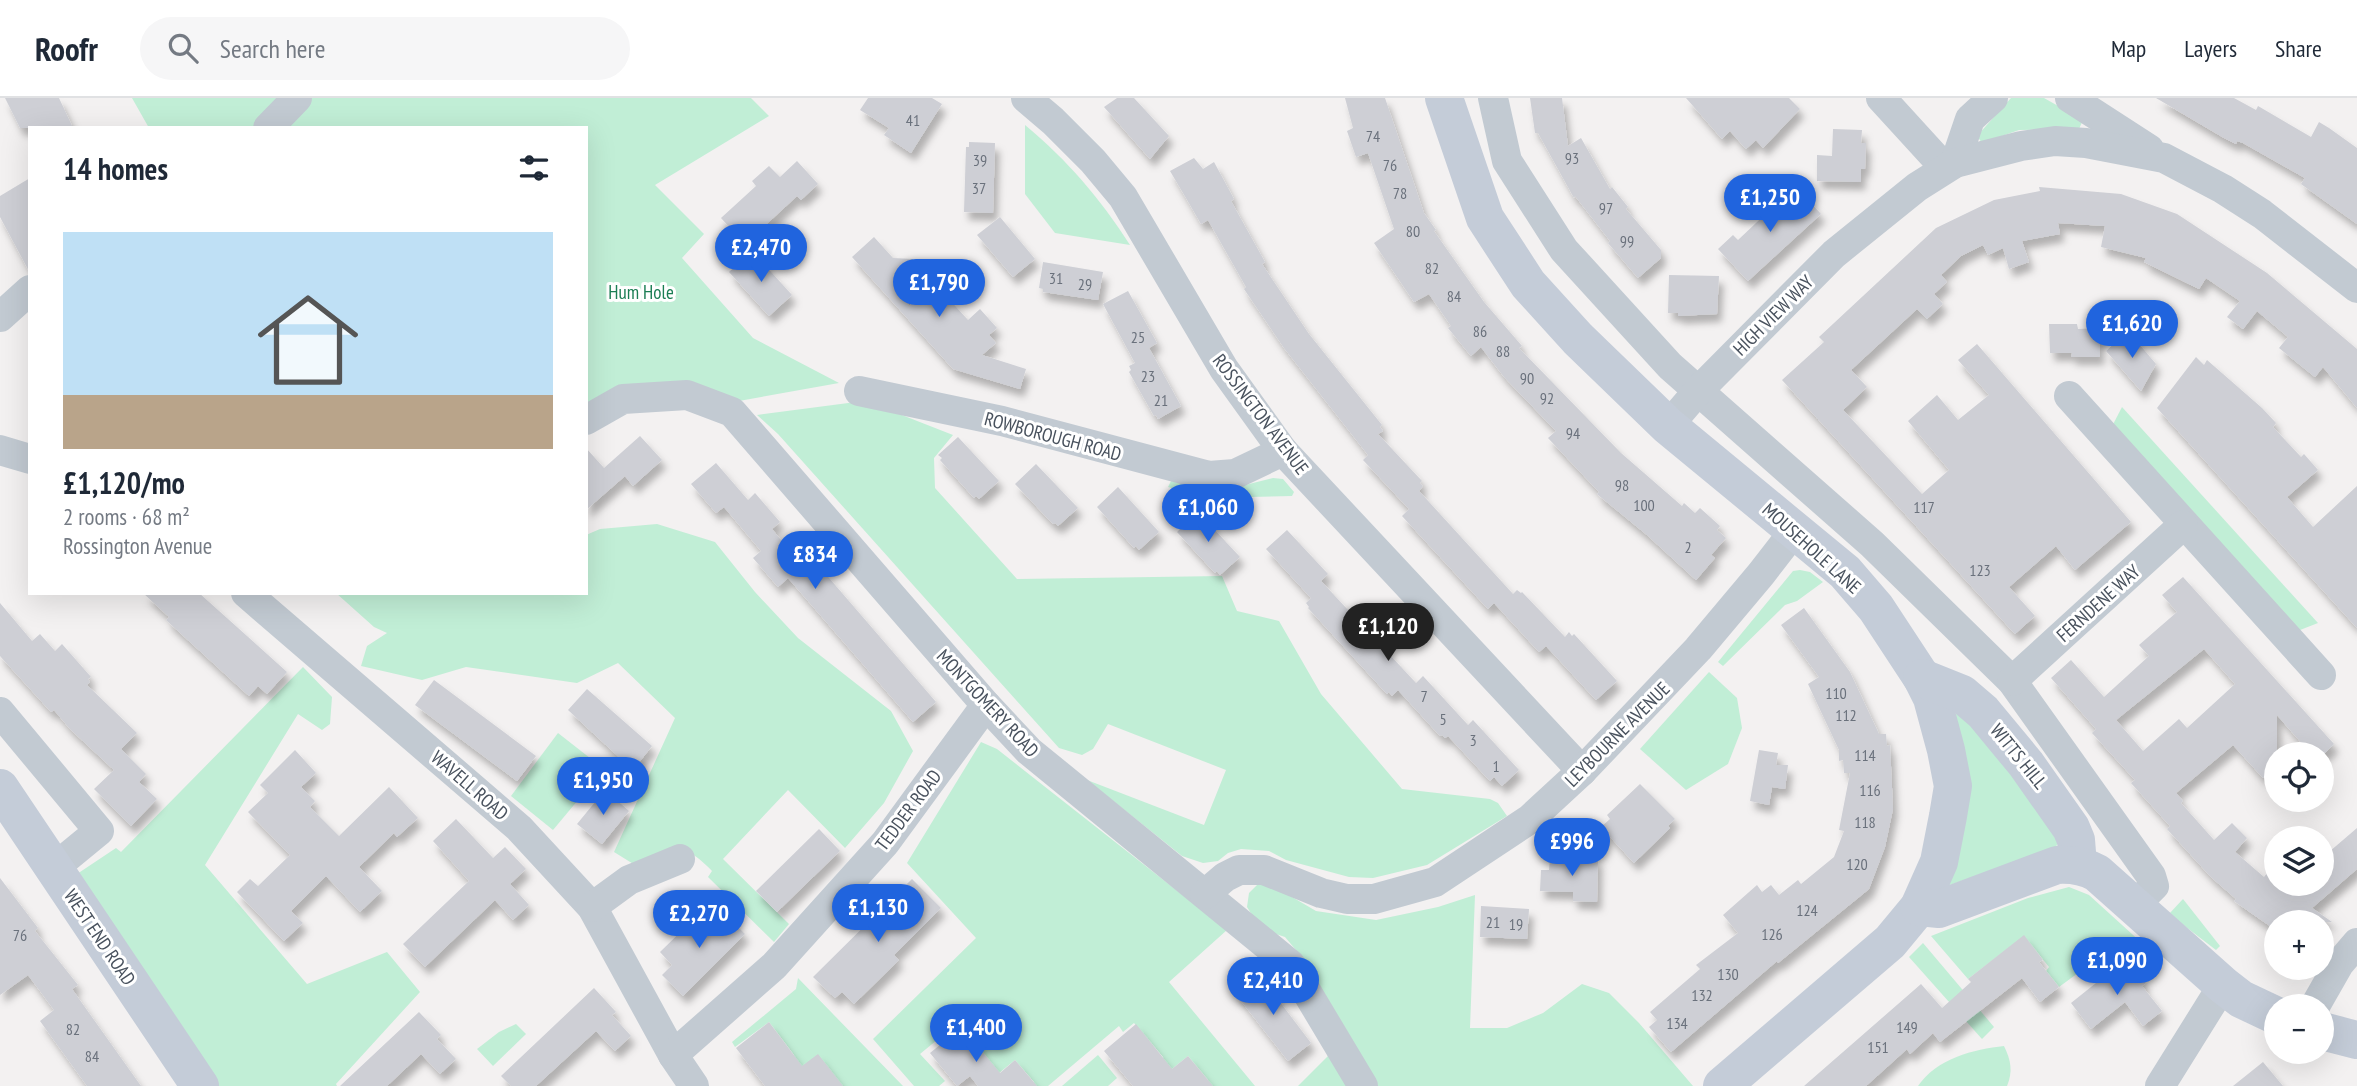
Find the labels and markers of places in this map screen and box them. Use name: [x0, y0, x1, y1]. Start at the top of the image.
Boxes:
pin: £1,250: [1713, 174, 1827, 234]
pin: £2,470: [704, 225, 818, 284]
pin: £1,790: [882, 260, 996, 319]
pin: £1,620: [2075, 300, 2189, 360]
pin: £1,060: [1151, 484, 1265, 544]
pin: £834: [774, 532, 856, 591]
pin: £1,120: [1331, 603, 1445, 663]
pin: £1,950: [546, 758, 660, 817]
pin: £996: [1531, 818, 1613, 878]
pin: £1,130: [821, 884, 935, 944]
pin: £2,270: [642, 890, 756, 950]
pin: £1,090: [2060, 937, 2174, 997]
pin: £2,410: [1216, 958, 1330, 1017]
pin: £1,400: [919, 1004, 1033, 1064]

